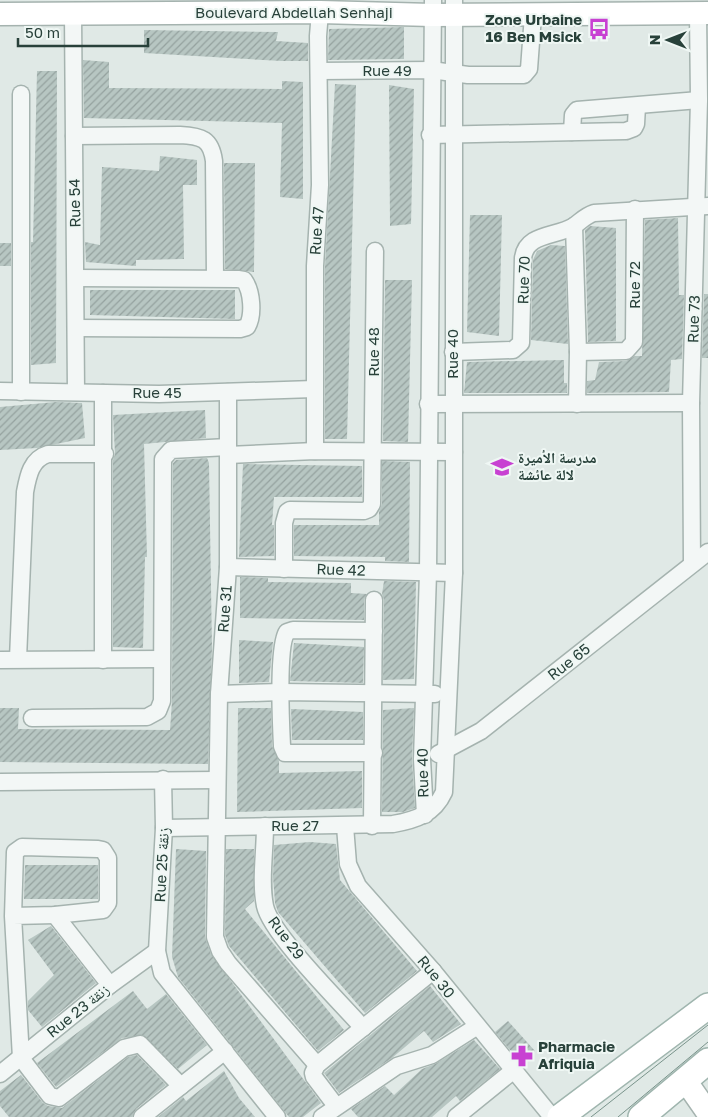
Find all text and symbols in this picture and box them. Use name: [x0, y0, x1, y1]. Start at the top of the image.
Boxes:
street label: Boulevard Abdellah Senhaji: [195, 3, 393, 21]
place label: Zone Urbaine 16 Ben Msick: [485, 10, 582, 45]
scale bar: [18, 15, 148, 47]
north arrow: [643, 15, 693, 65]
bus stop icon: Zone Urbaine 16 Ben Msick: [586, 16, 612, 42]
text: 50 m: [25, 23, 60, 41]
text: N: [646, 35, 663, 45]
street label: Rue 49: [362, 61, 412, 79]
street label: Rue 54: [65, 178, 83, 228]
street label: Rue 47: [305, 206, 327, 256]
street label: Rue 70: [513, 255, 533, 305]
street label: Rue 72: [625, 261, 643, 309]
street label: Rue 73: [683, 295, 703, 343]
street label: Rue 48: [364, 327, 382, 377]
street label: Rue 40: [443, 329, 461, 379]
street label: Rue 45: [132, 383, 182, 401]
place label: مدرسة الأميرة لالة عائشة: [518, 448, 597, 483]
school or university icon: مدرسة الأميرة لالة عائشة: [489, 454, 515, 480]
street label: Rue 42: [316, 559, 366, 579]
street label: Rue 31: [213, 585, 235, 633]
street label: Rue 65: [543, 639, 593, 683]
street label: Rue 40: [413, 748, 431, 798]
street label: Rue 27: [271, 816, 319, 834]
street label: Rue 25 زنقة: [150, 827, 173, 903]
street label: Rue 29: [265, 912, 309, 962]
street label: Rue 30: [414, 951, 459, 1001]
street label: Rue 23 زنقة: [42, 979, 113, 1042]
place label: Pharmacie Afriquia: [538, 1037, 615, 1072]
pharmacy icon: Pharmacie Afriquia: [509, 1043, 535, 1069]

